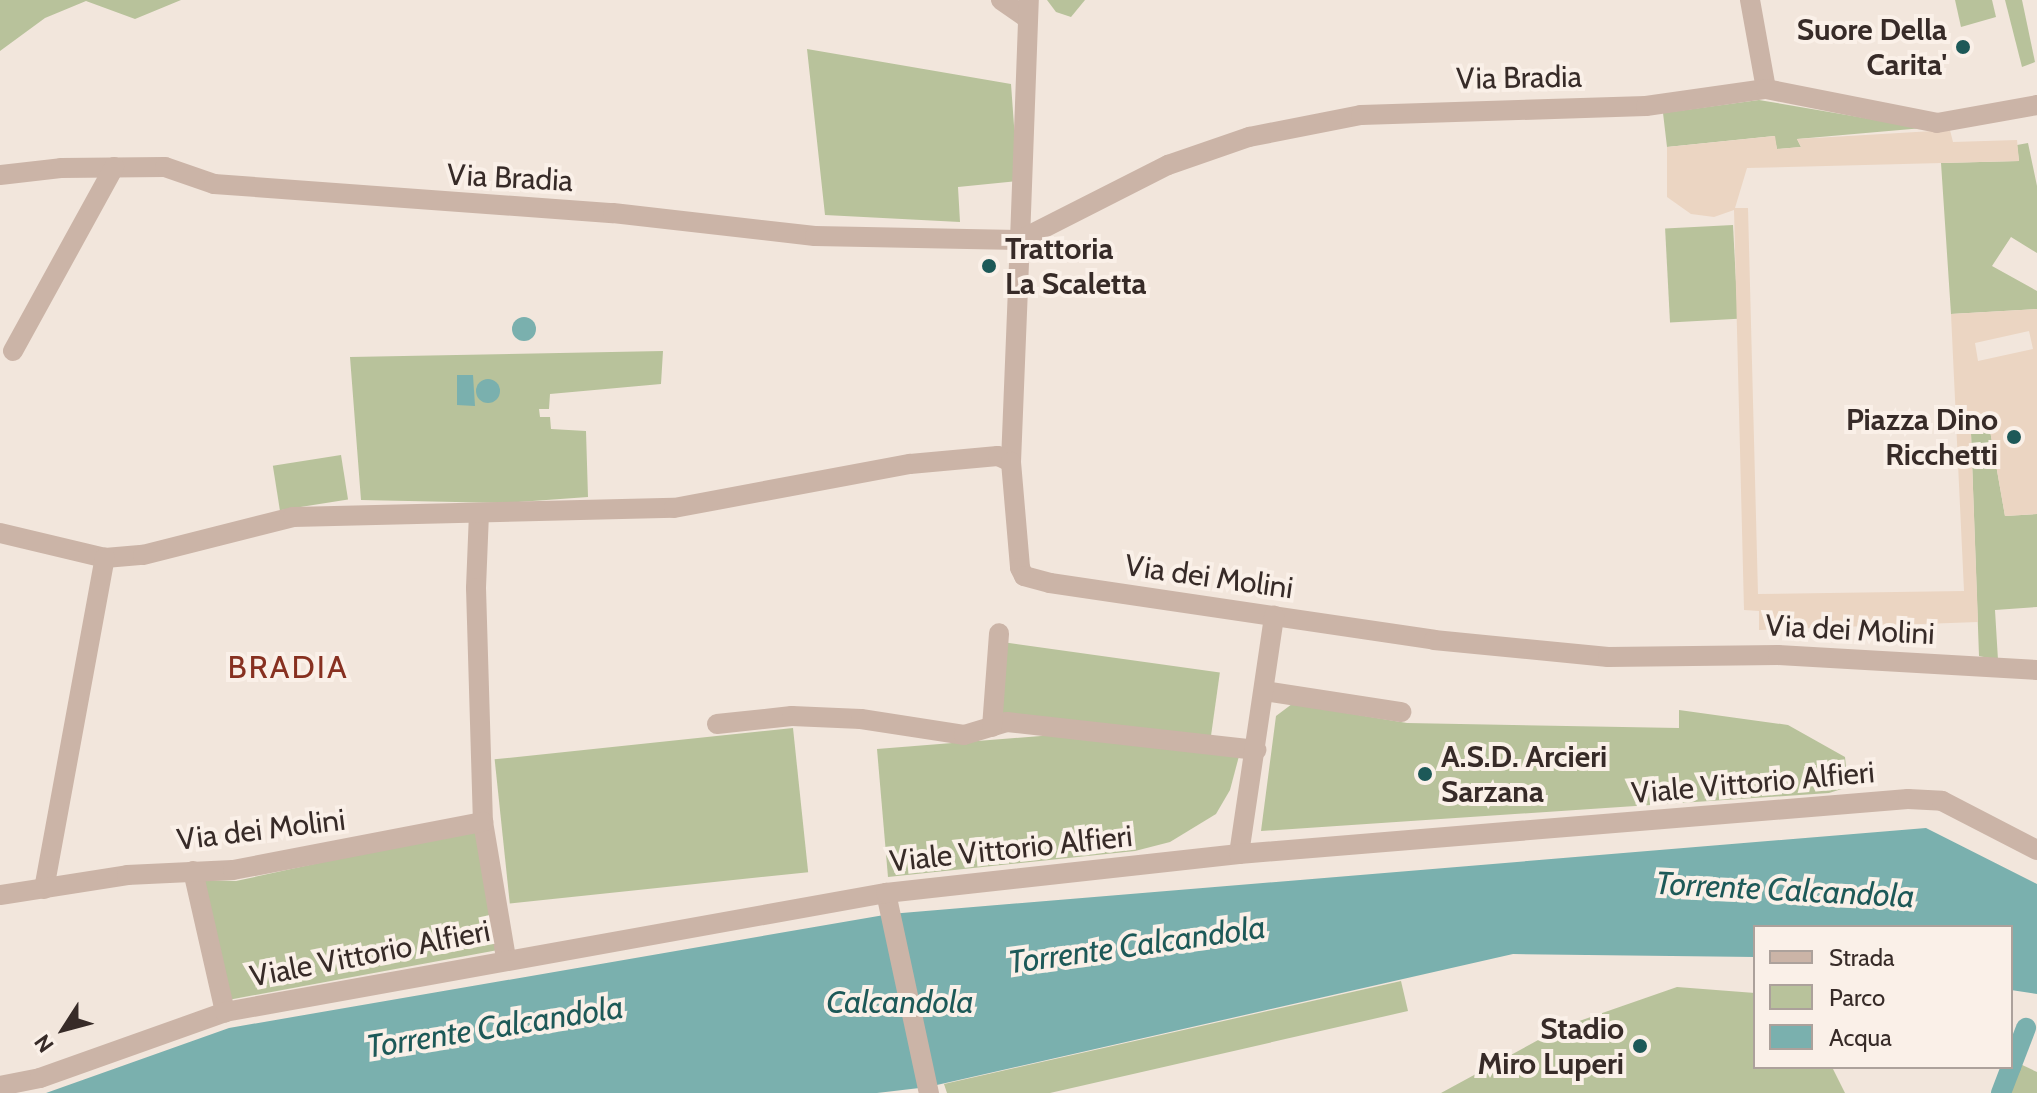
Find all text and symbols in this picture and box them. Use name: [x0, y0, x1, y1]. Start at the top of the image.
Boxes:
place label: Suore Della Carita': [1797, 12, 1947, 82]
marker: Suore Della Carita': [1954, 38, 1972, 56]
street label: Via Bradia: [1456, 59, 1582, 97]
street label: Via Bradia: [446, 157, 574, 199]
place label: Trattoria La Scaletta: [1005, 231, 1146, 302]
marker: Trattoria La Scaletta: [980, 257, 998, 275]
place label: Piazza Dino Ricchetti: [1846, 402, 1998, 472]
marker: Piazza Dino Ricchetti: [2005, 428, 2023, 446]
street label: Via dei Molini: [1123, 547, 1295, 607]
street label: Via dei Molini: [1765, 608, 1935, 652]
district label: BRADIA: [227, 648, 349, 686]
place label: A.S.D. Arcieri Sarzana: [1441, 739, 1607, 810]
street label: Viale Vittorio Alfieri: [1630, 754, 1876, 812]
marker: A.S.D. Arcieri Sarzana: [1416, 765, 1434, 783]
street label: Via dei Molini: [175, 802, 347, 858]
street label: Viale Vittorio Alfieri: [888, 818, 1134, 880]
water label: Torrente Calcandola: [1654, 864, 1916, 916]
water label: Torrente Calcandola: [1006, 908, 1268, 982]
street label: Viale Vittorio Alfieri: [247, 913, 493, 995]
legend: [1753, 925, 2013, 1069]
text: Strada: [1829, 943, 1895, 972]
water label: Calcandola: [826, 983, 974, 1021]
text: Parco: [1829, 983, 1885, 1012]
water label: Torrente Calcandola: [364, 988, 626, 1066]
north arrow: [24, 989, 104, 1069]
place label: Stadio Miro Luperi: [1478, 1011, 1624, 1082]
text: Acqua: [1829, 1023, 1892, 1052]
text: N: [29, 1029, 60, 1058]
marker: Stadio Miro Luperi: [1631, 1037, 1649, 1055]

